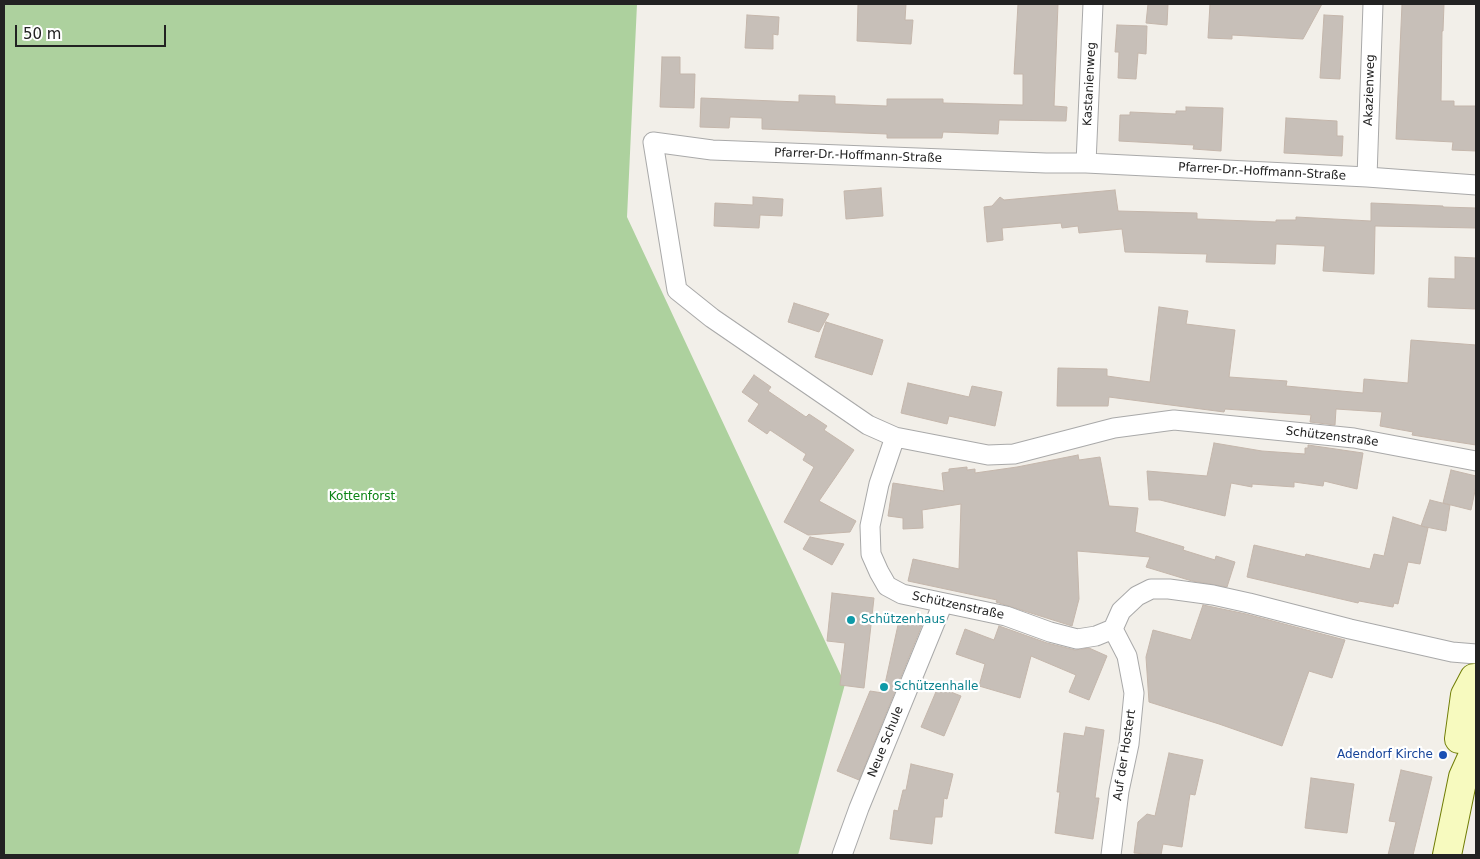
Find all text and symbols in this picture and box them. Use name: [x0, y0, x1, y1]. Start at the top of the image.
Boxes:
scale bar: [18, 15, 169, 47]
text: 50 m: [23, 25, 61, 43]
street label: Kastanienweg: [1081, 42, 1099, 126]
street label: Akazienweg: [1362, 54, 1378, 126]
street label: Pfarrer-Dr.-Hoffmann-Straße: [774, 146, 942, 166]
street label: Pfarrer-Dr.-Hoffmann-Straße: [1178, 160, 1346, 184]
street label: Schützenstraße: [1285, 424, 1379, 450]
park label: Kottenforst: [329, 490, 395, 504]
street label: Schützenstraße: [911, 589, 1005, 623]
place label: Schützenhaus: [861, 613, 945, 627]
marker: Schützenhaus: [845, 614, 857, 626]
place label: Schützenhalle: [894, 680, 978, 694]
marker: Schützenhalle: [878, 681, 890, 693]
street label: Neue Schule: [865, 704, 907, 780]
street label: Auf der Hostert: [1111, 708, 1139, 802]
place label: Adendorf Kirche: [1337, 748, 1433, 762]
marker: Adendorf Kirche: [1437, 749, 1449, 761]

